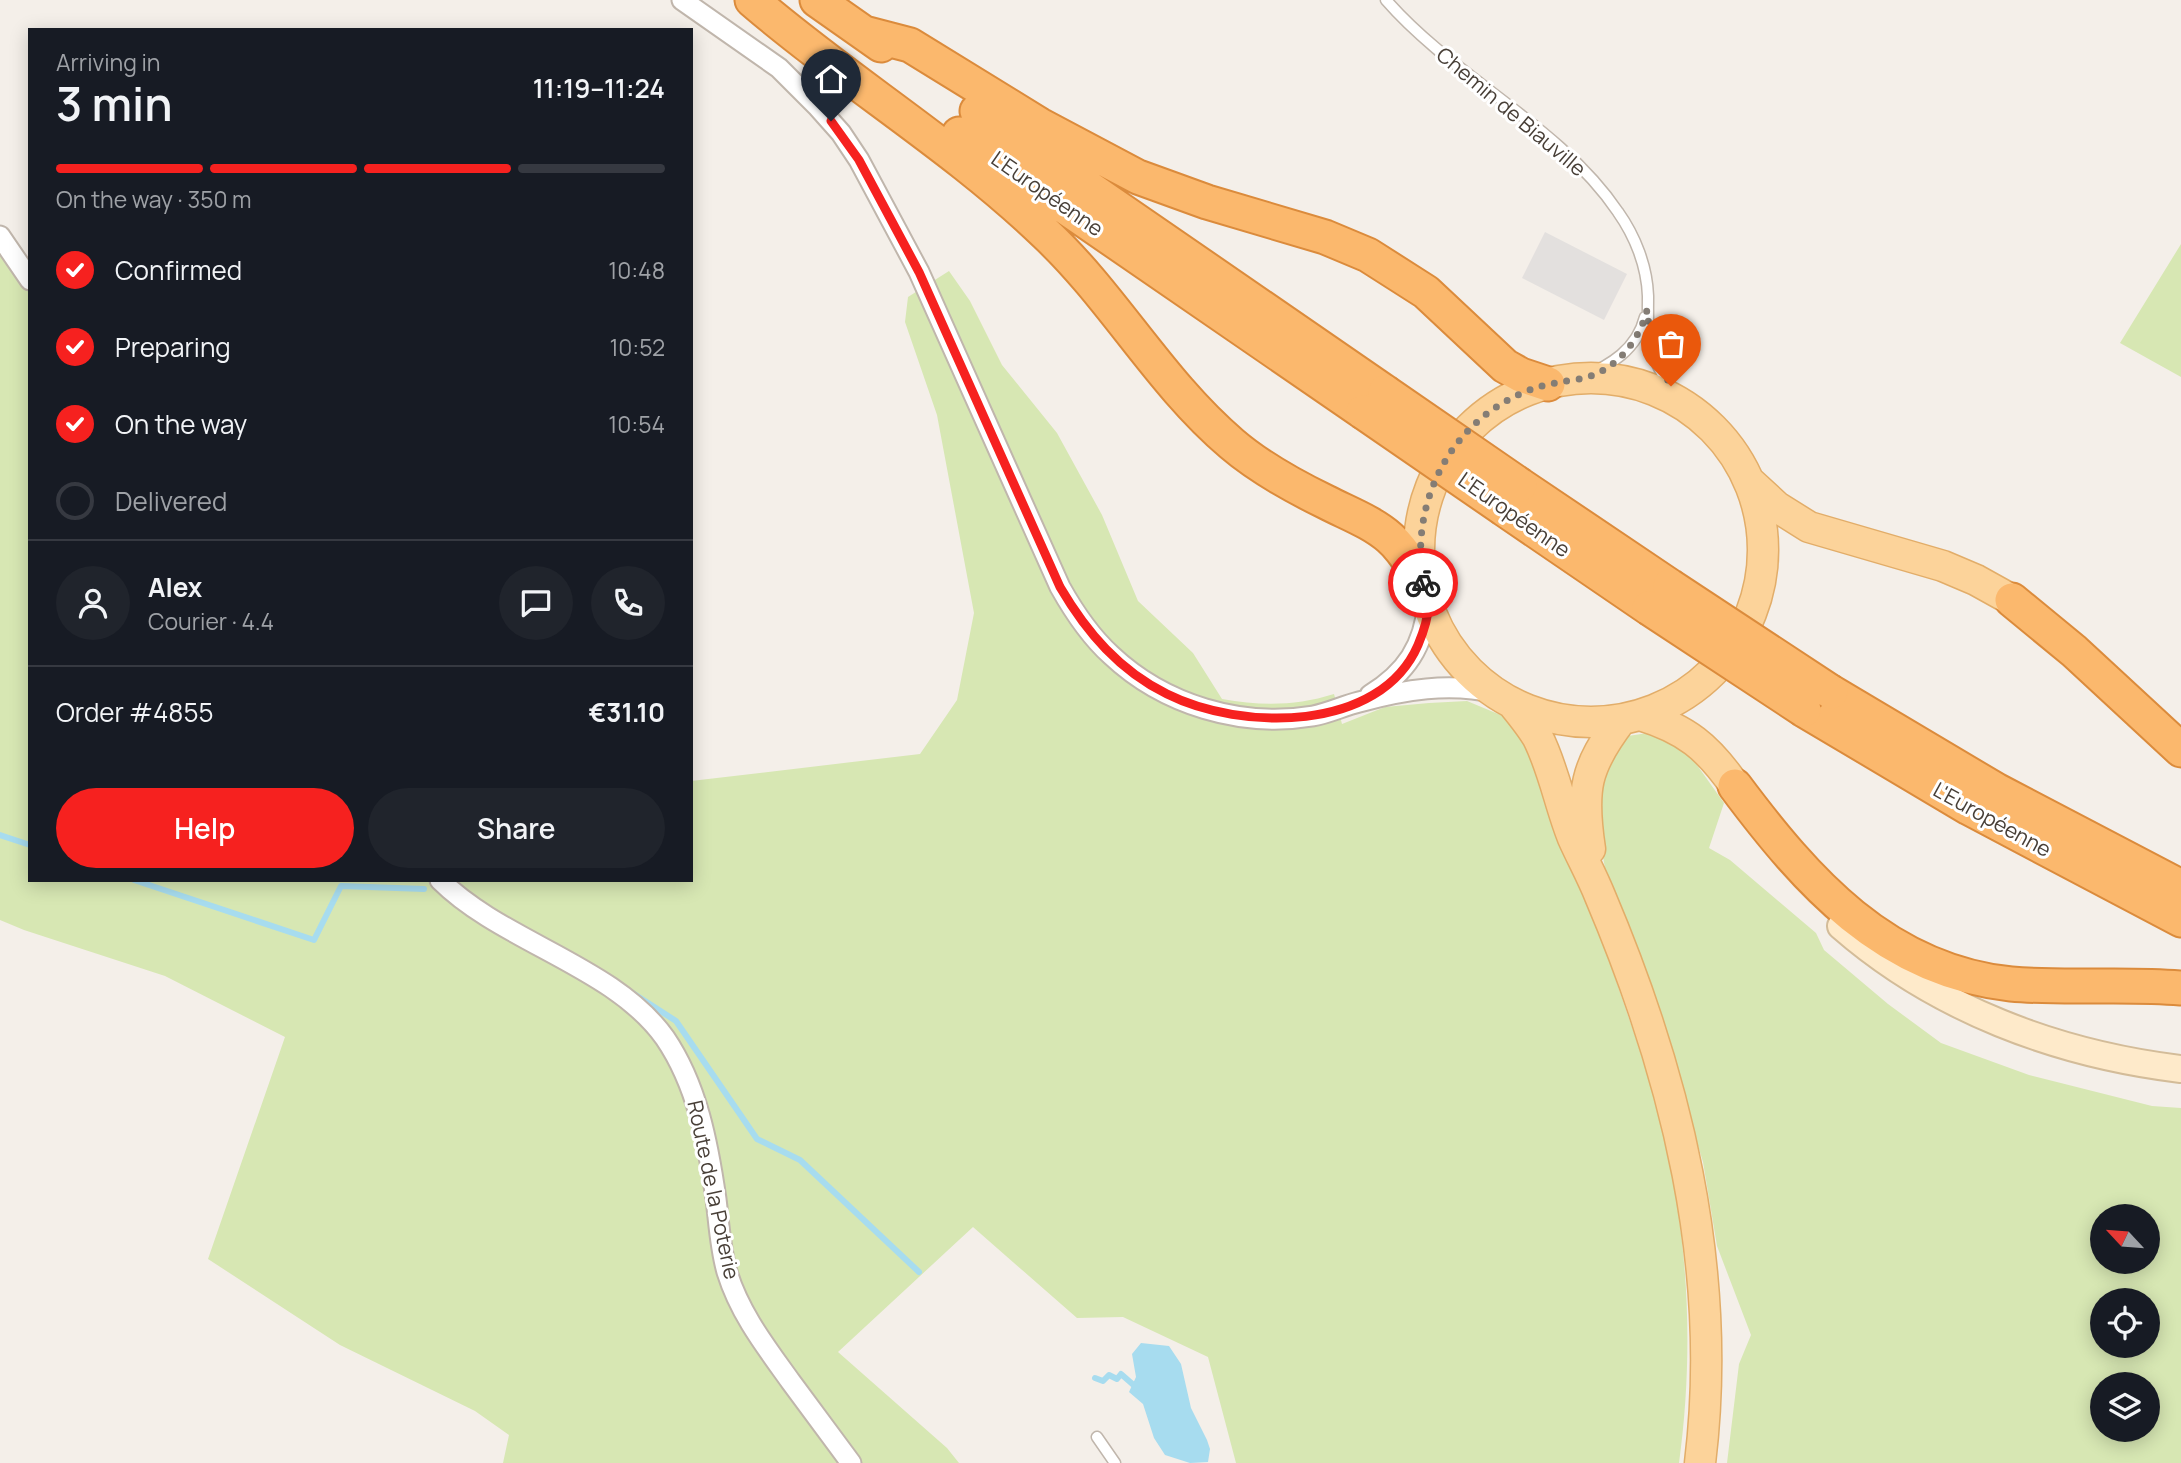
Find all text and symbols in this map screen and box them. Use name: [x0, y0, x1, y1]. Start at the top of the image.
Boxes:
street label: Chemin de Biauville: [1431, 40, 1592, 182]
text: Arriving in: [56, 46, 161, 78]
pin: [801, 49, 861, 121]
icon: home: [812, 60, 850, 98]
text: 11:19–11:24: [533, 70, 665, 106]
text: 3 min: [56, 72, 173, 135]
street label: L'Européenne: [986, 144, 1109, 242]
text: On the way · 350 m: [56, 183, 252, 215]
icon: check: [56, 251, 94, 289]
text: Confirmed: [115, 252, 242, 288]
text: 10:48: [608, 254, 665, 286]
pin: [1641, 314, 1701, 386]
icon: bag: [1652, 325, 1690, 363]
icon: check: [56, 328, 94, 366]
text: Preparing: [115, 329, 231, 365]
text: 10:52: [609, 331, 665, 363]
icon: check: [56, 405, 94, 443]
text: On the way: [115, 406, 247, 442]
text: 10:54: [608, 408, 665, 440]
street label: L'Européenne: [1453, 465, 1576, 563]
text: Delivered: [115, 483, 227, 519]
courier: [1388, 548, 1458, 618]
icon: bike: [1404, 564, 1442, 602]
button: person: [56, 566, 130, 640]
button: chat: [499, 566, 573, 640]
button: phone: [591, 566, 665, 640]
text: Alex: [148, 569, 202, 605]
text: Courier · 4.4: [148, 605, 274, 637]
text: Order #4855: [56, 694, 213, 730]
text: €31.10: [589, 694, 665, 730]
street label: L'Européenne: [1929, 775, 2056, 863]
button: Help: [56, 788, 354, 868]
button: Share: [368, 788, 665, 868]
street label: Route de la Poterie: [681, 1098, 747, 1282]
north arrow: [2090, 1204, 2160, 1274]
map controls: [2090, 1204, 2160, 1442]
button: locate: [2090, 1288, 2160, 1358]
button: layers: [2090, 1372, 2160, 1442]

